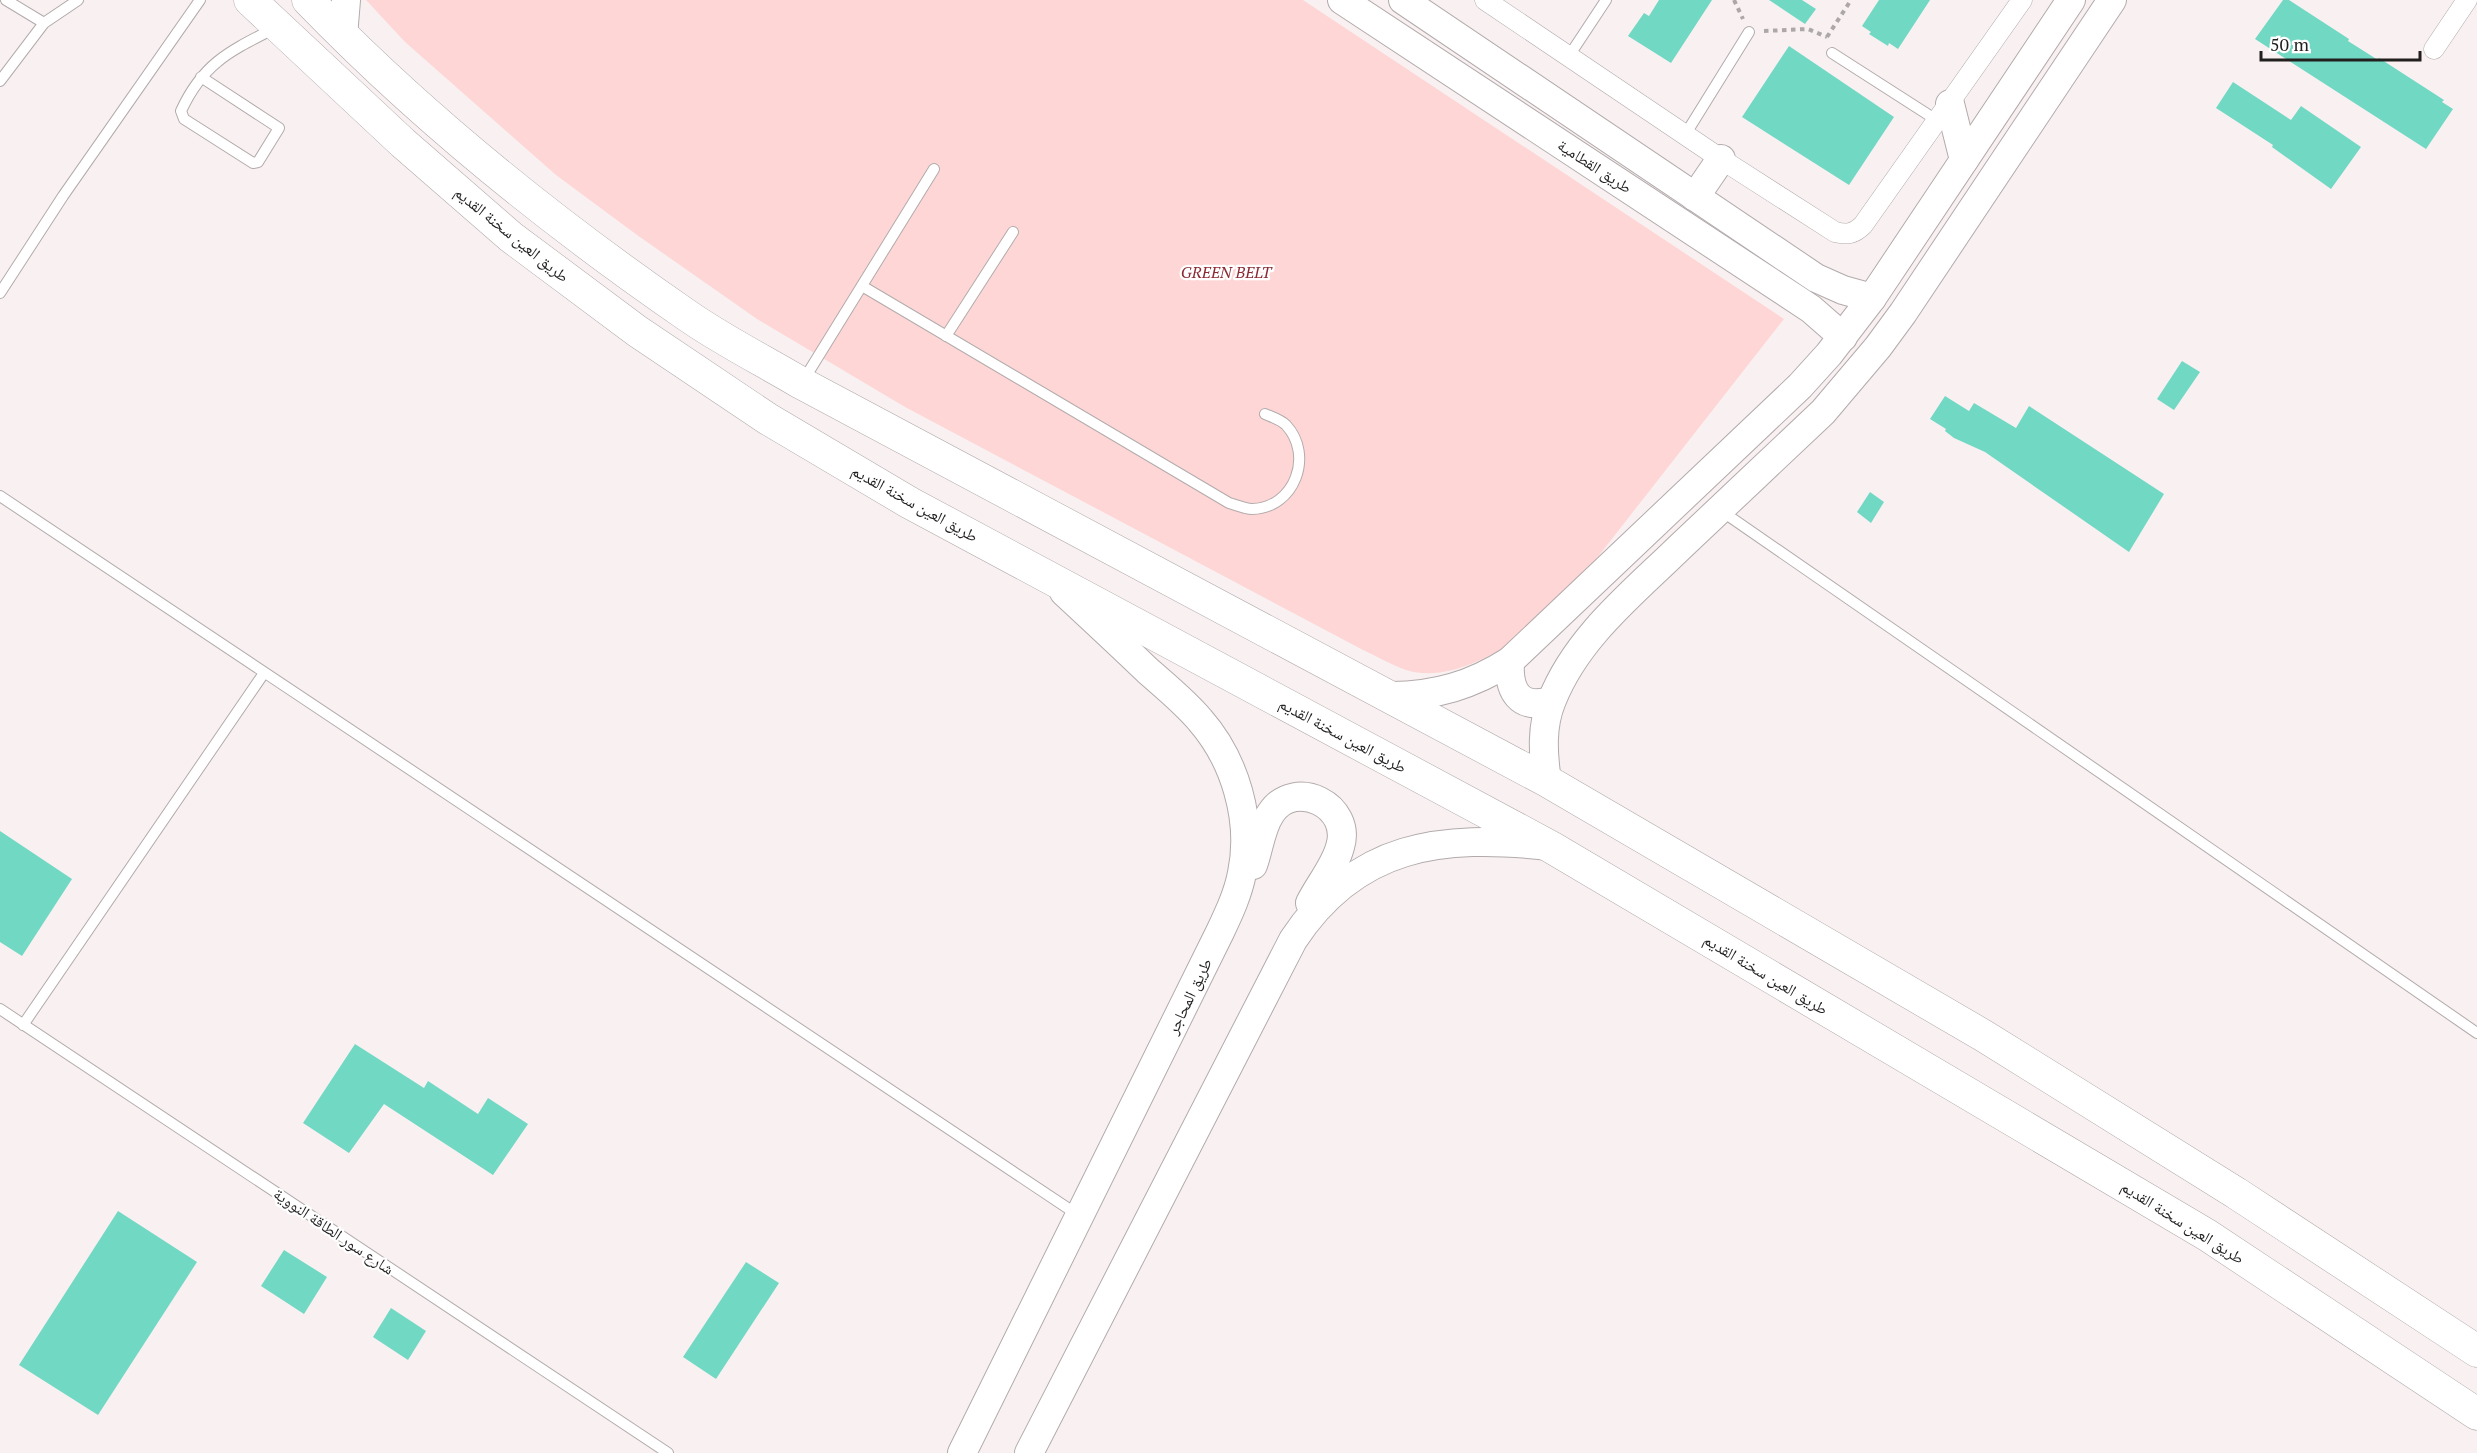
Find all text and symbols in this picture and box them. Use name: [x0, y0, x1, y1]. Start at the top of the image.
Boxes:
scale bar: [2261, 24, 2420, 62]
text: 50 m: [2270, 32, 2310, 56]
street label: طريق القطامية: [1554, 134, 1636, 198]
street label: طريق العين سخنة القديم: [450, 181, 574, 287]
park label: GREEN BELT: [1181, 261, 1273, 283]
street label: طريق العين سخنة القديم: [848, 459, 982, 547]
street label: طريق العين سخنة القديم: [1275, 692, 1411, 778]
street label: طريق العين سخنة القديم: [1700, 928, 1832, 1020]
street label: طريق المحاجر: [1161, 954, 1217, 1038]
street label: طريق العين سخنة القديم: [2117, 1175, 2249, 1269]
street label: شارع سور الطاقة النووية: [269, 1182, 399, 1280]

